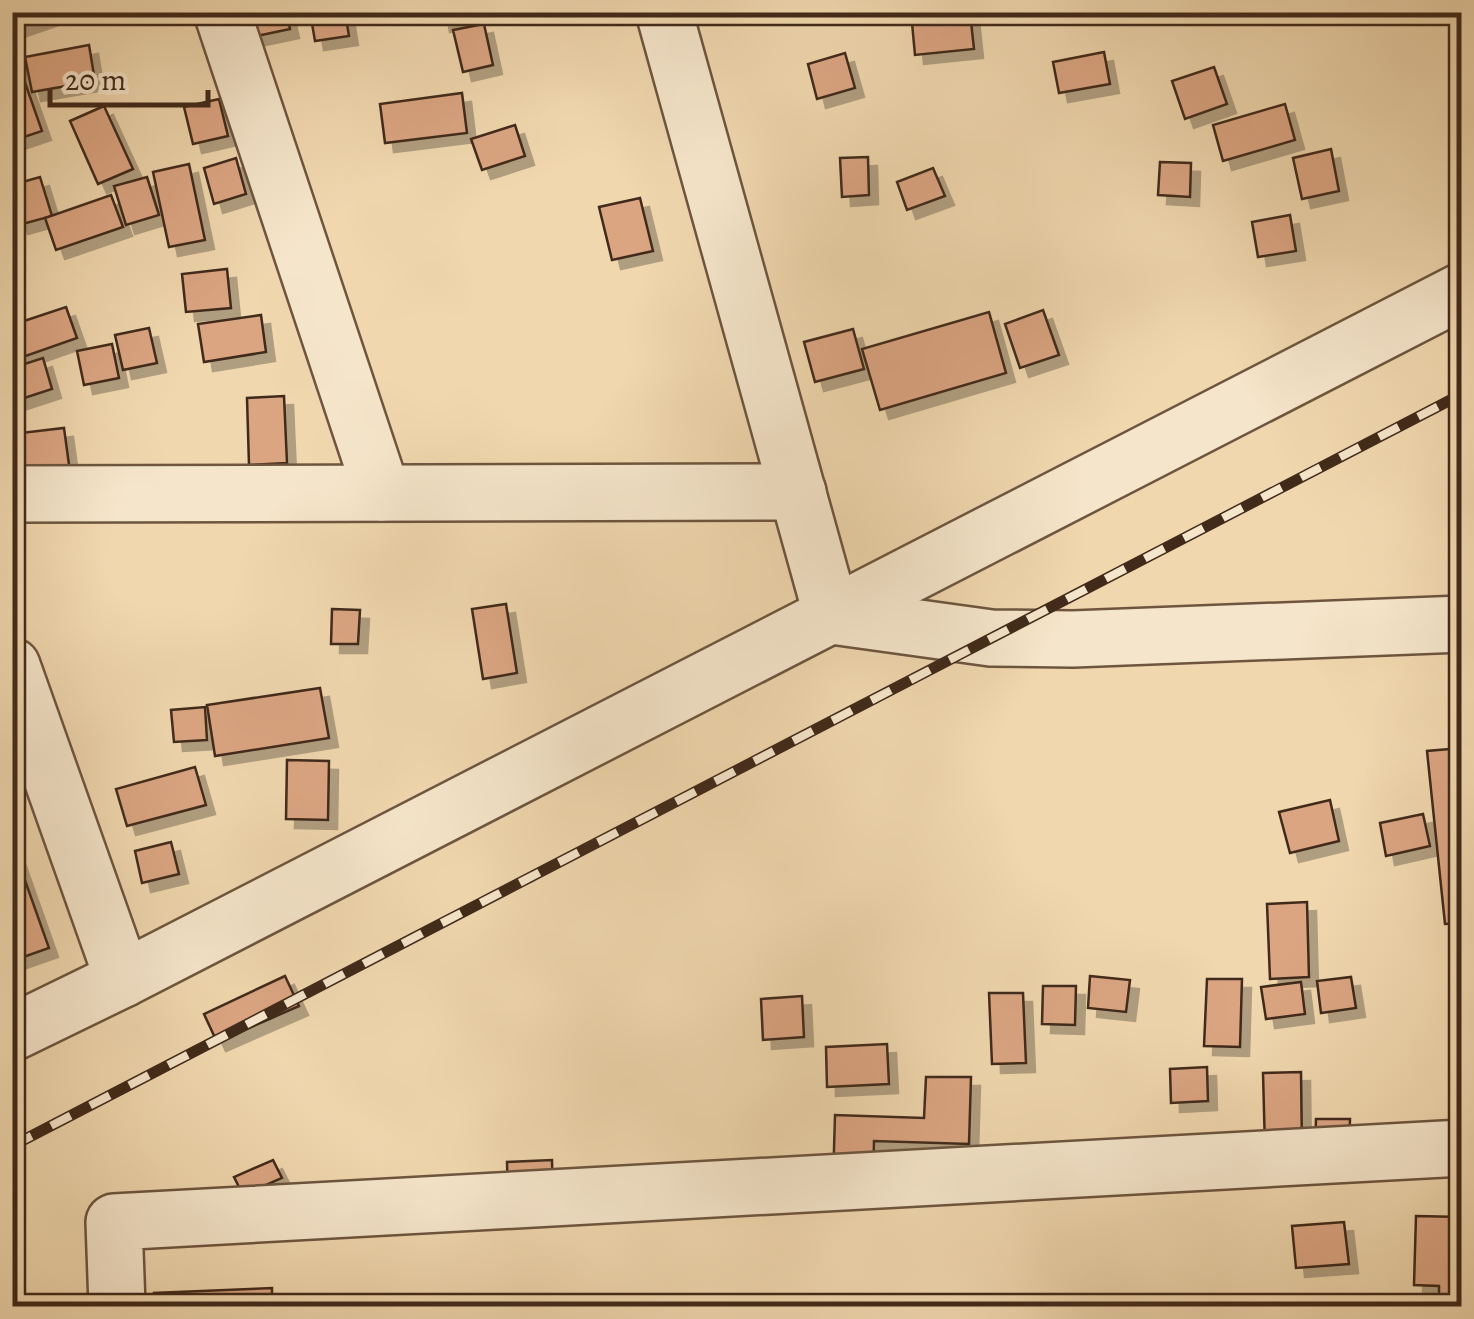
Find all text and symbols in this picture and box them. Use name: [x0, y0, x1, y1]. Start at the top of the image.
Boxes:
scale bar: [50, 45, 208, 107]
text: 20 m: [65, 60, 126, 100]

